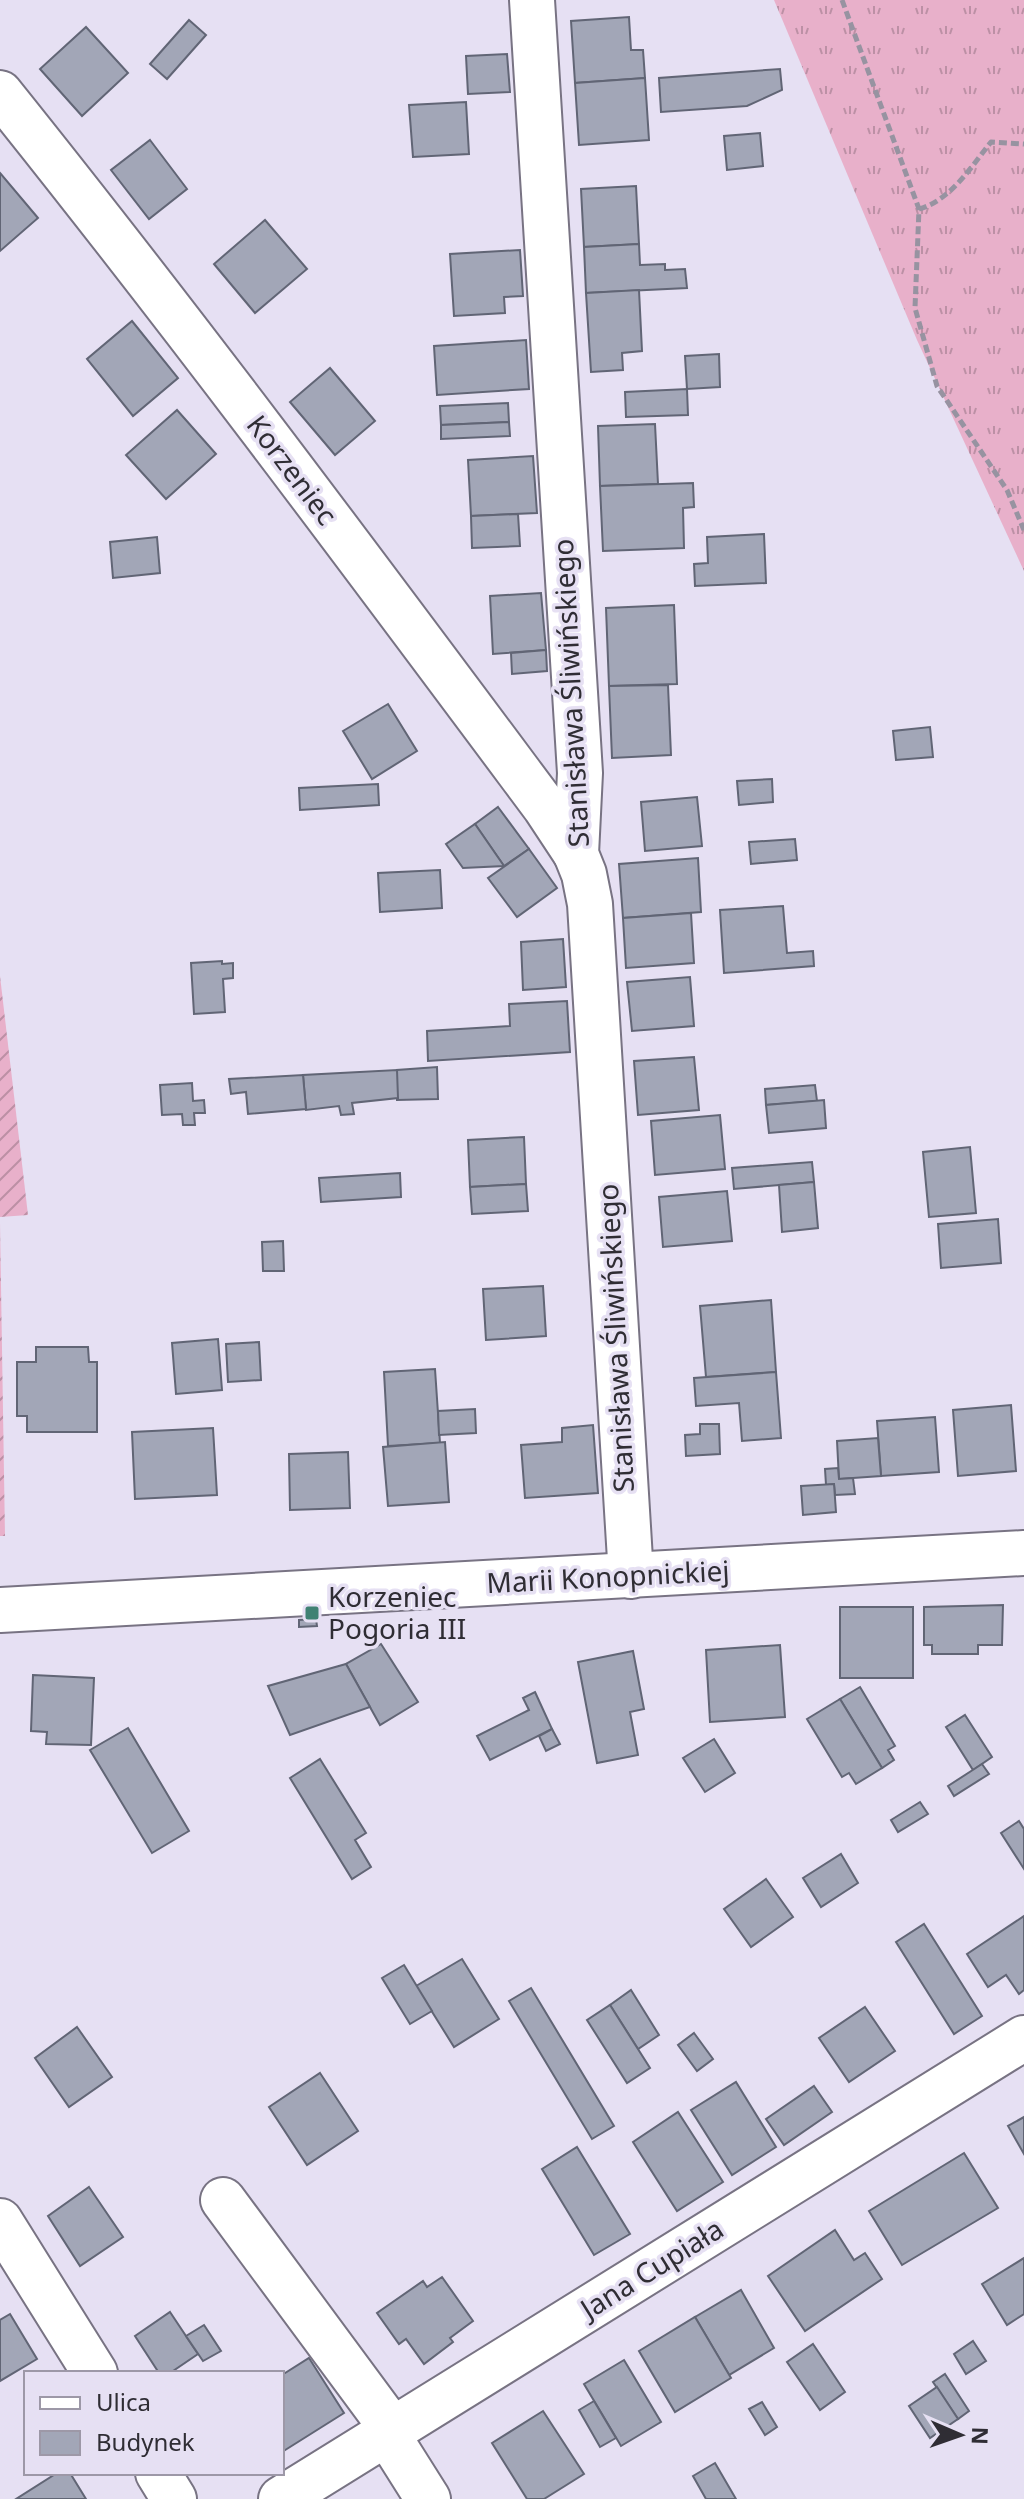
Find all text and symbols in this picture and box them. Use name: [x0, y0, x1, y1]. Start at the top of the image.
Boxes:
street label: Korzeniec: [239, 407, 347, 532]
street label: Stanisława Śliwińskiego: [543, 538, 597, 848]
street label: Stanisława Śliwińskiego: [588, 1183, 642, 1493]
street label: Marii Konopnickiej: [485, 1551, 730, 1601]
place label: Korzeniec Pogoria III: [328, 1577, 466, 1647]
marker: Korzeniec Pogoria III: [303, 1604, 321, 1622]
street label: Jana Cupiała: [570, 2209, 730, 2329]
legend: [24, 2371, 284, 2475]
text: Ulica: [96, 2385, 151, 2418]
north arrow: [920, 2395, 1000, 2475]
text: Budynek: [96, 2425, 195, 2458]
text: N: [966, 2426, 996, 2445]

